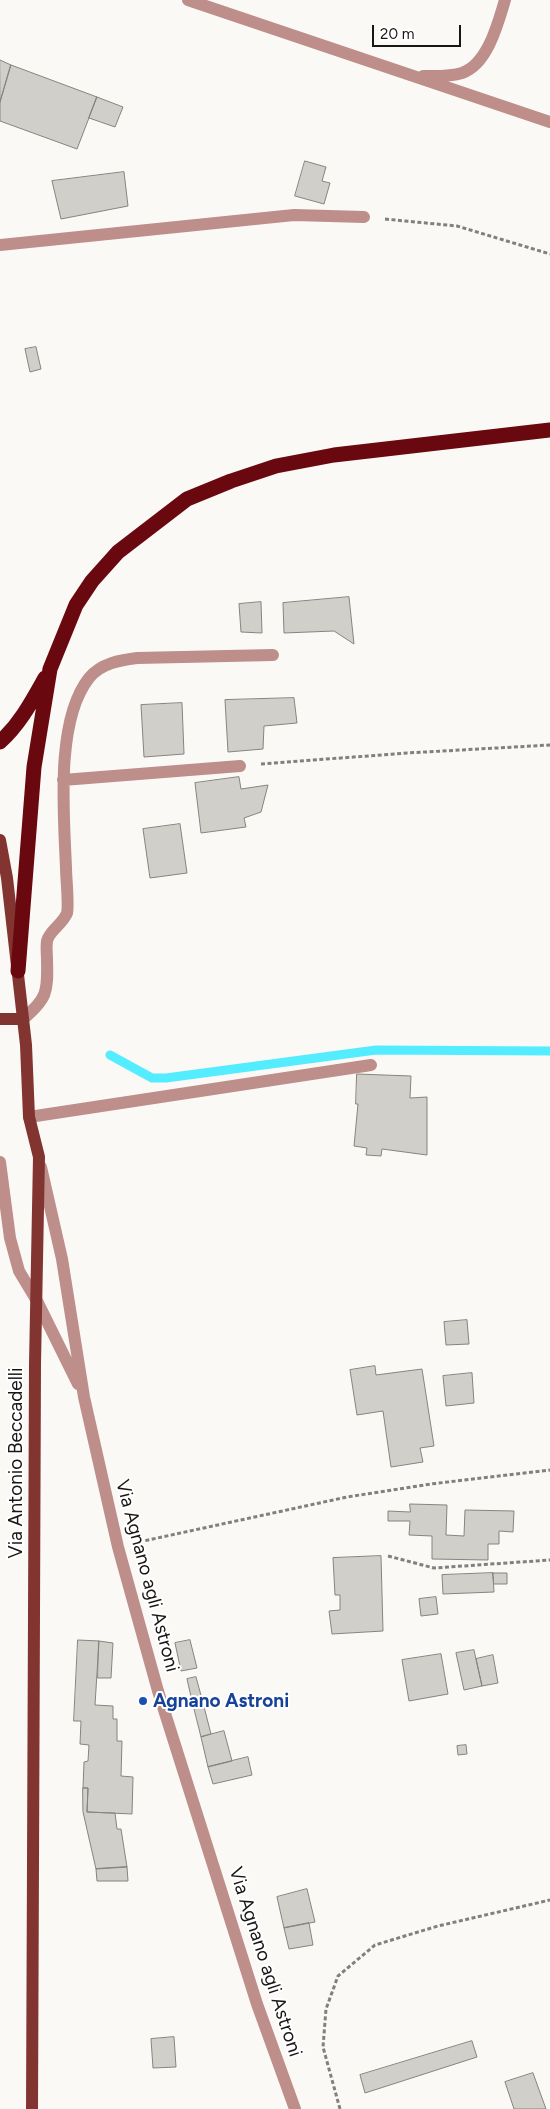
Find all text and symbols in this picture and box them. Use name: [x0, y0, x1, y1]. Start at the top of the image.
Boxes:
scale bar: [375, 15, 464, 47]
text: 20 m: [380, 25, 414, 43]
street label: Via Antonio Beccadelli: [5, 1368, 27, 1558]
street label: Via Agnano agli Astroni: [110, 1477, 184, 1675]
place label: Agnano Astroni: [153, 1690, 289, 1712]
marker: Agnano Astroni: [137, 1695, 149, 1707]
street label: Via Agnano agli Astroni: [224, 1864, 306, 2060]

